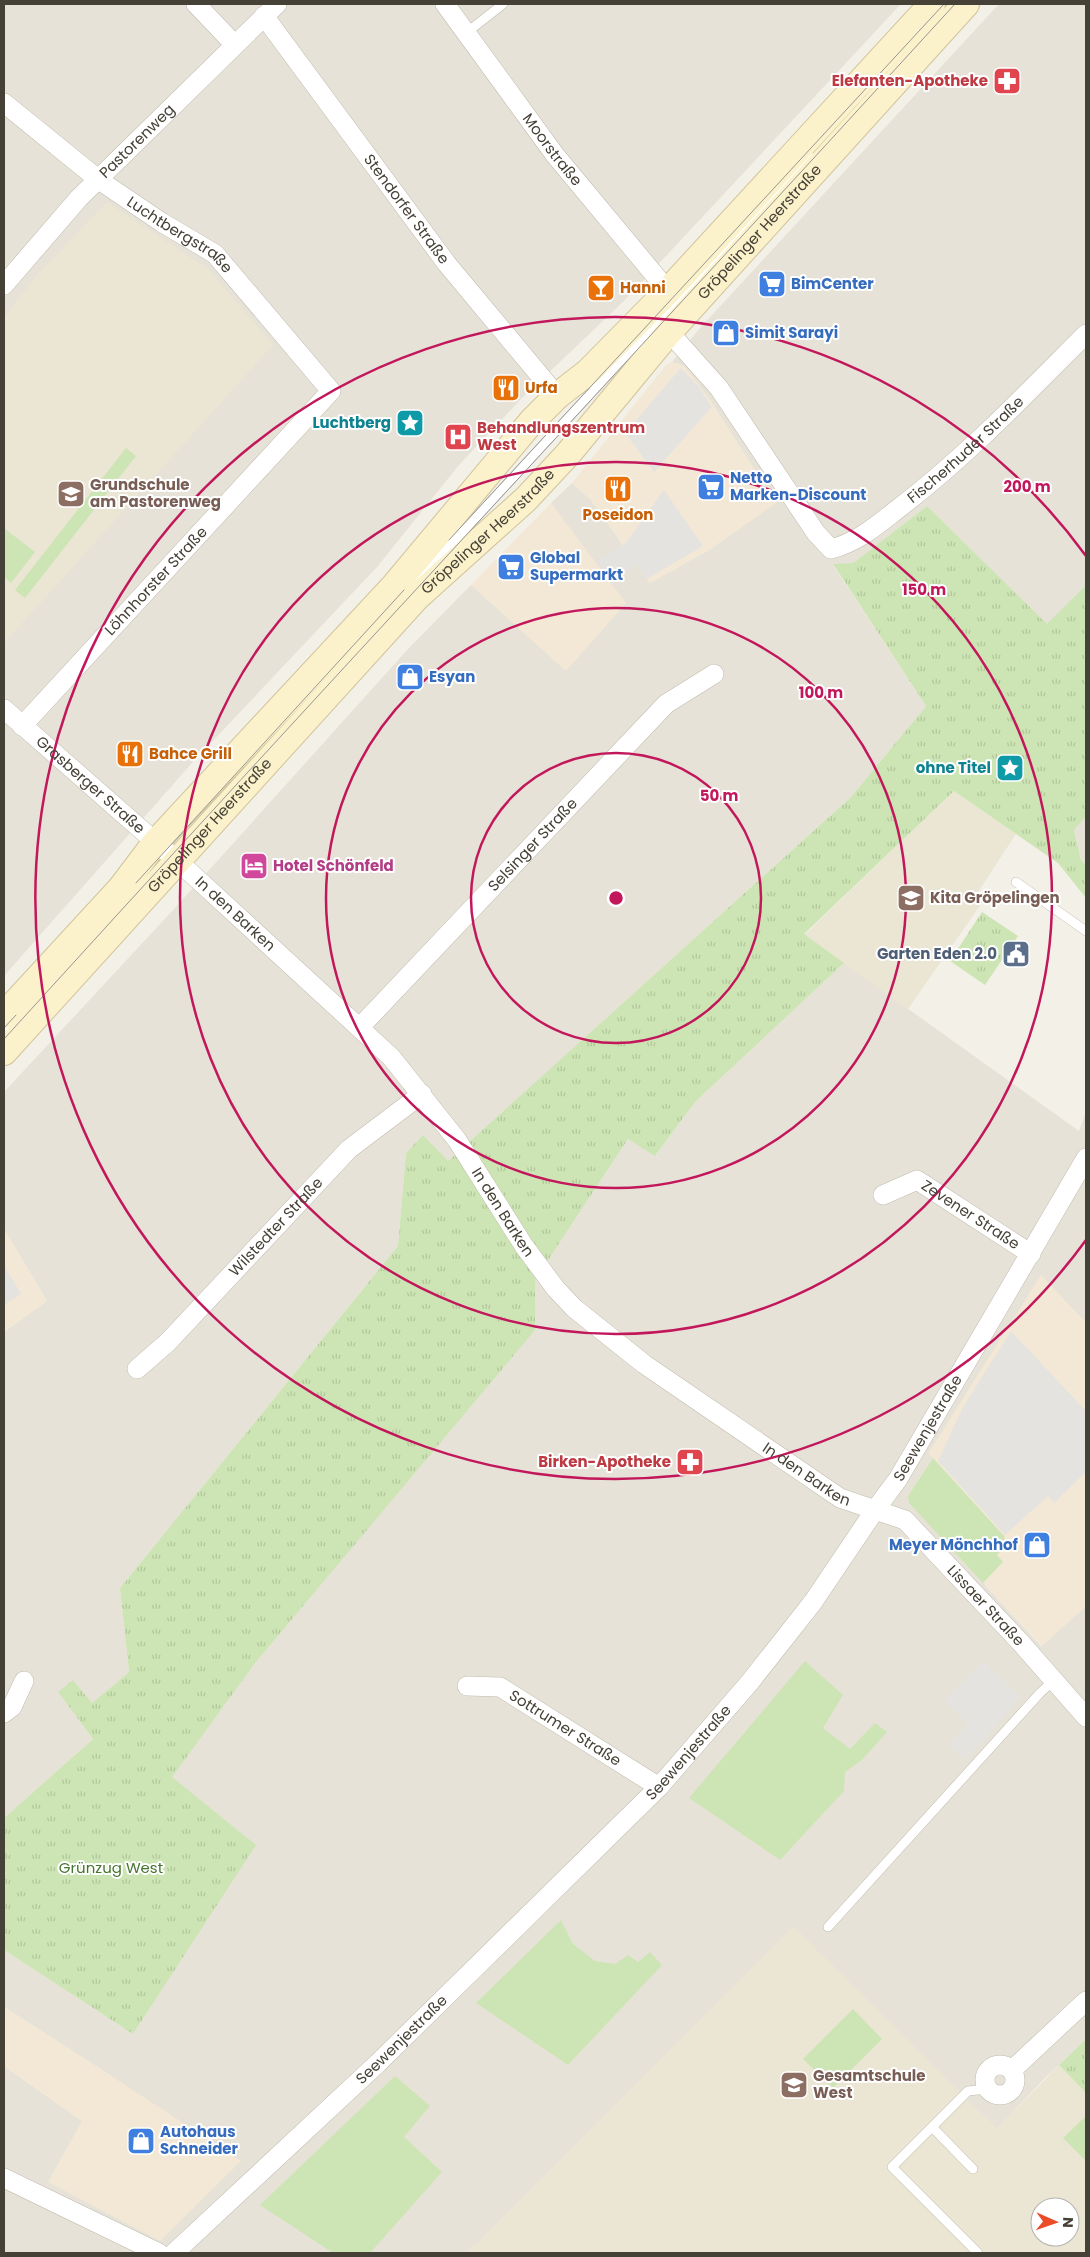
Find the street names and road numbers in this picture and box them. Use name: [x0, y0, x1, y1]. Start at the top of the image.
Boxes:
street label: Pastorenweg: [94, 99, 179, 183]
street label: Moorstraße: [518, 109, 587, 190]
street label: Stendorfer Straße: [359, 149, 455, 268]
street label: Gröpelinger Heerstraße: [693, 159, 826, 304]
street label: Luchtbergstraße: [123, 191, 238, 277]
street label: Fischerhuder Straße: [903, 391, 1028, 508]
street label: Gröpelinger Heerstraße: [416, 464, 559, 599]
street label: Löhnhorster Straße: [100, 522, 212, 640]
street label: Grasberger Straße: [32, 731, 150, 838]
street label: Gröpelinger Heerstraße: [142, 753, 276, 897]
street label: Selsinger Straße: [483, 793, 582, 896]
street label: In den Barken: [191, 871, 280, 956]
street label: In den Barken: [467, 1163, 539, 1261]
street label: Wilstedter Straße: [224, 1172, 327, 1281]
street label: Zevener Straße: [918, 1175, 1024, 1254]
street label: Seewenjestraße: [888, 1371, 967, 1485]
street label: In den Barken: [759, 1437, 853, 1511]
street label: Lissaer Straße: [943, 1560, 1030, 1650]
street label: Sottrumer Straße: [505, 1684, 625, 1771]
street label: Seewenjestraße: [641, 1700, 736, 1805]
street label: Seewenjestraße: [351, 1990, 452, 2089]

